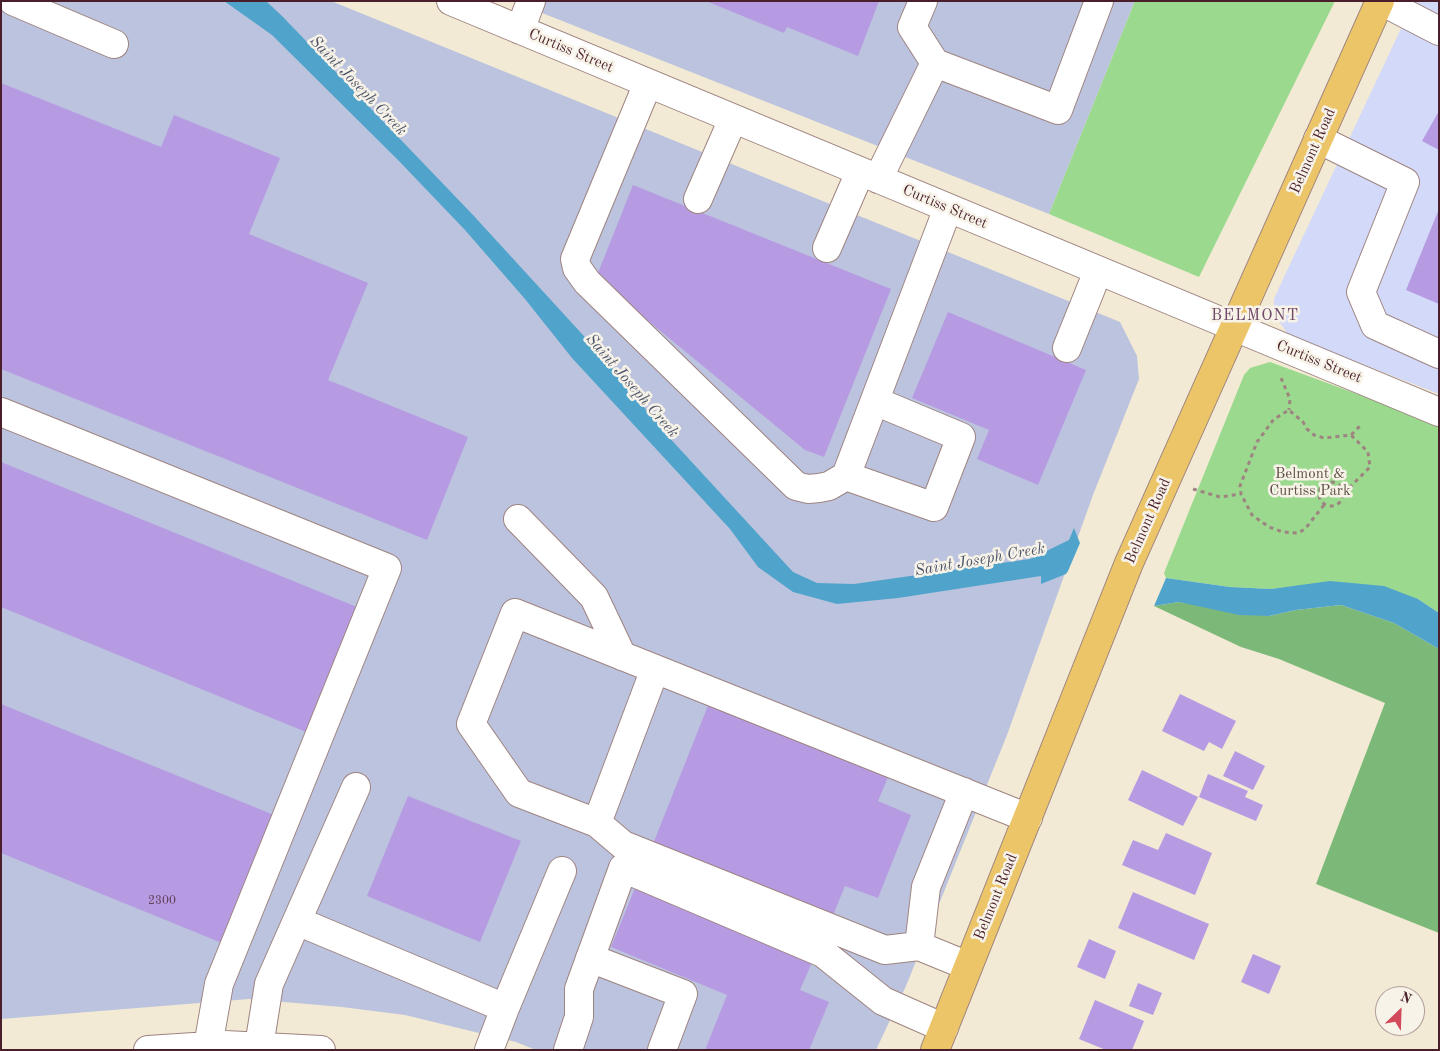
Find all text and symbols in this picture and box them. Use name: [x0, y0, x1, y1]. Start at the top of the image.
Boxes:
street label: Curtiss Street: [526, 25, 616, 77]
water label: Saint Joseph Creek: [305, 32, 411, 140]
street label: Belmont Road: [1286, 105, 1340, 197]
street label: Curtiss Street: [900, 181, 990, 233]
district label: BELMONT: [1210, 306, 1300, 326]
water label: Saint Joseph Creek: [582, 330, 682, 442]
street label: Curtiss Street: [1274, 337, 1364, 387]
park label: Belmont & Curtiss Park: [1269, 465, 1351, 500]
street label: Belmont Road: [1121, 475, 1175, 567]
water label: Saint Joseph Creek: [913, 539, 1047, 581]
street label: Belmont Road: [970, 851, 1022, 943]
house number: 2300: [148, 894, 176, 908]
north arrow: [1375, 986, 1425, 1036]
text: N: [1398, 990, 1413, 1007]

